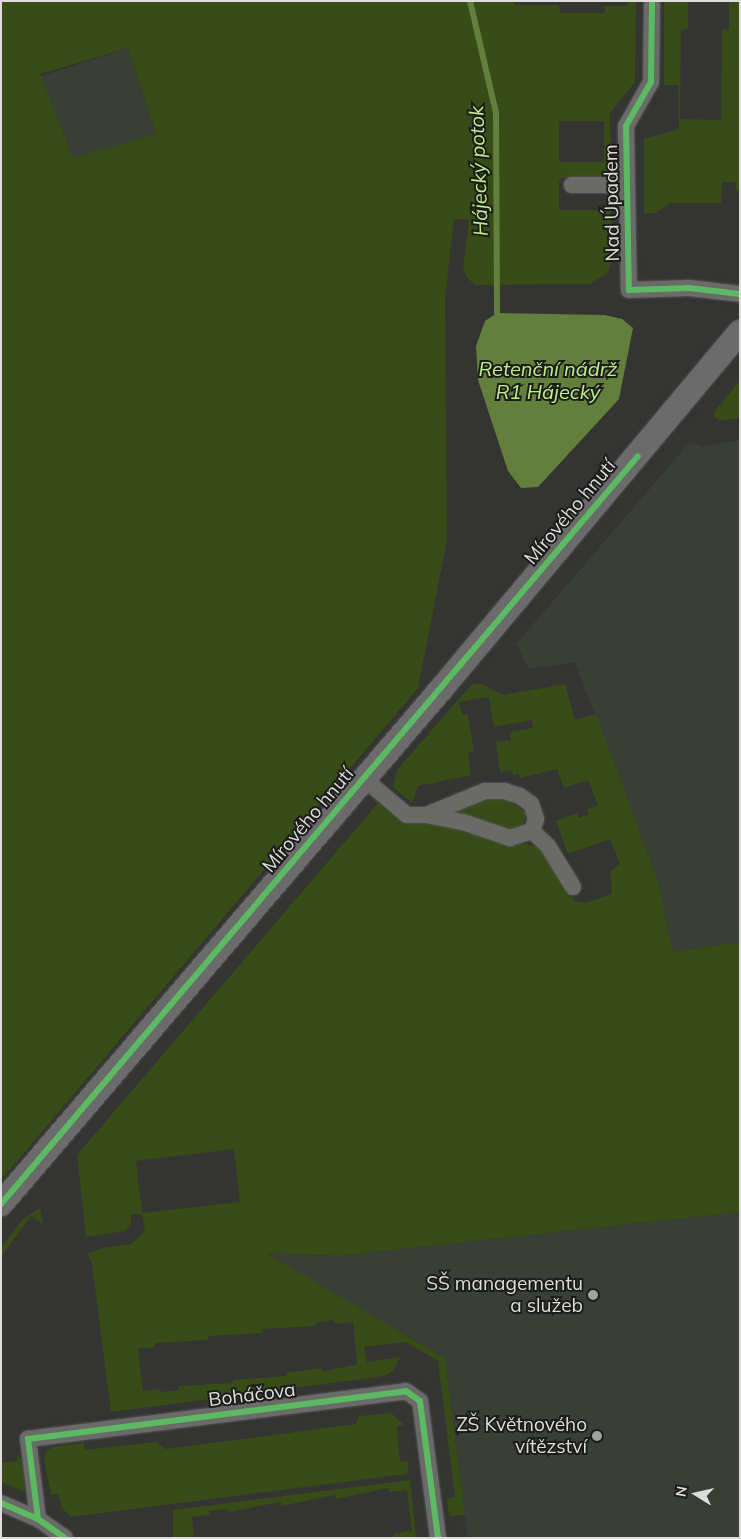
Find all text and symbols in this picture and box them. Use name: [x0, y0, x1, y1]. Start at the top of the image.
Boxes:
water label: Hájecký potok: [464, 105, 492, 237]
street label: Nad Úpadem: [600, 144, 624, 262]
water label: Retenční nádrž R1 Hájecký: [479, 357, 617, 404]
street label: Mírového hnutí: [520, 455, 620, 569]
street label: Mírového hnutí: [258, 763, 358, 877]
place label: SŠ managementu a služeb: [426, 1273, 583, 1317]
marker: SŠ managementu a služeb: [587, 1289, 599, 1301]
street label: Boháčova: [207, 1378, 297, 1412]
place label: ZŠ Květnového vítězství: [456, 1414, 587, 1458]
marker: ZŠ Květnového vítězství: [591, 1430, 603, 1442]
north arrow: [671, 1469, 721, 1519]
text: N: [671, 1485, 691, 1498]

